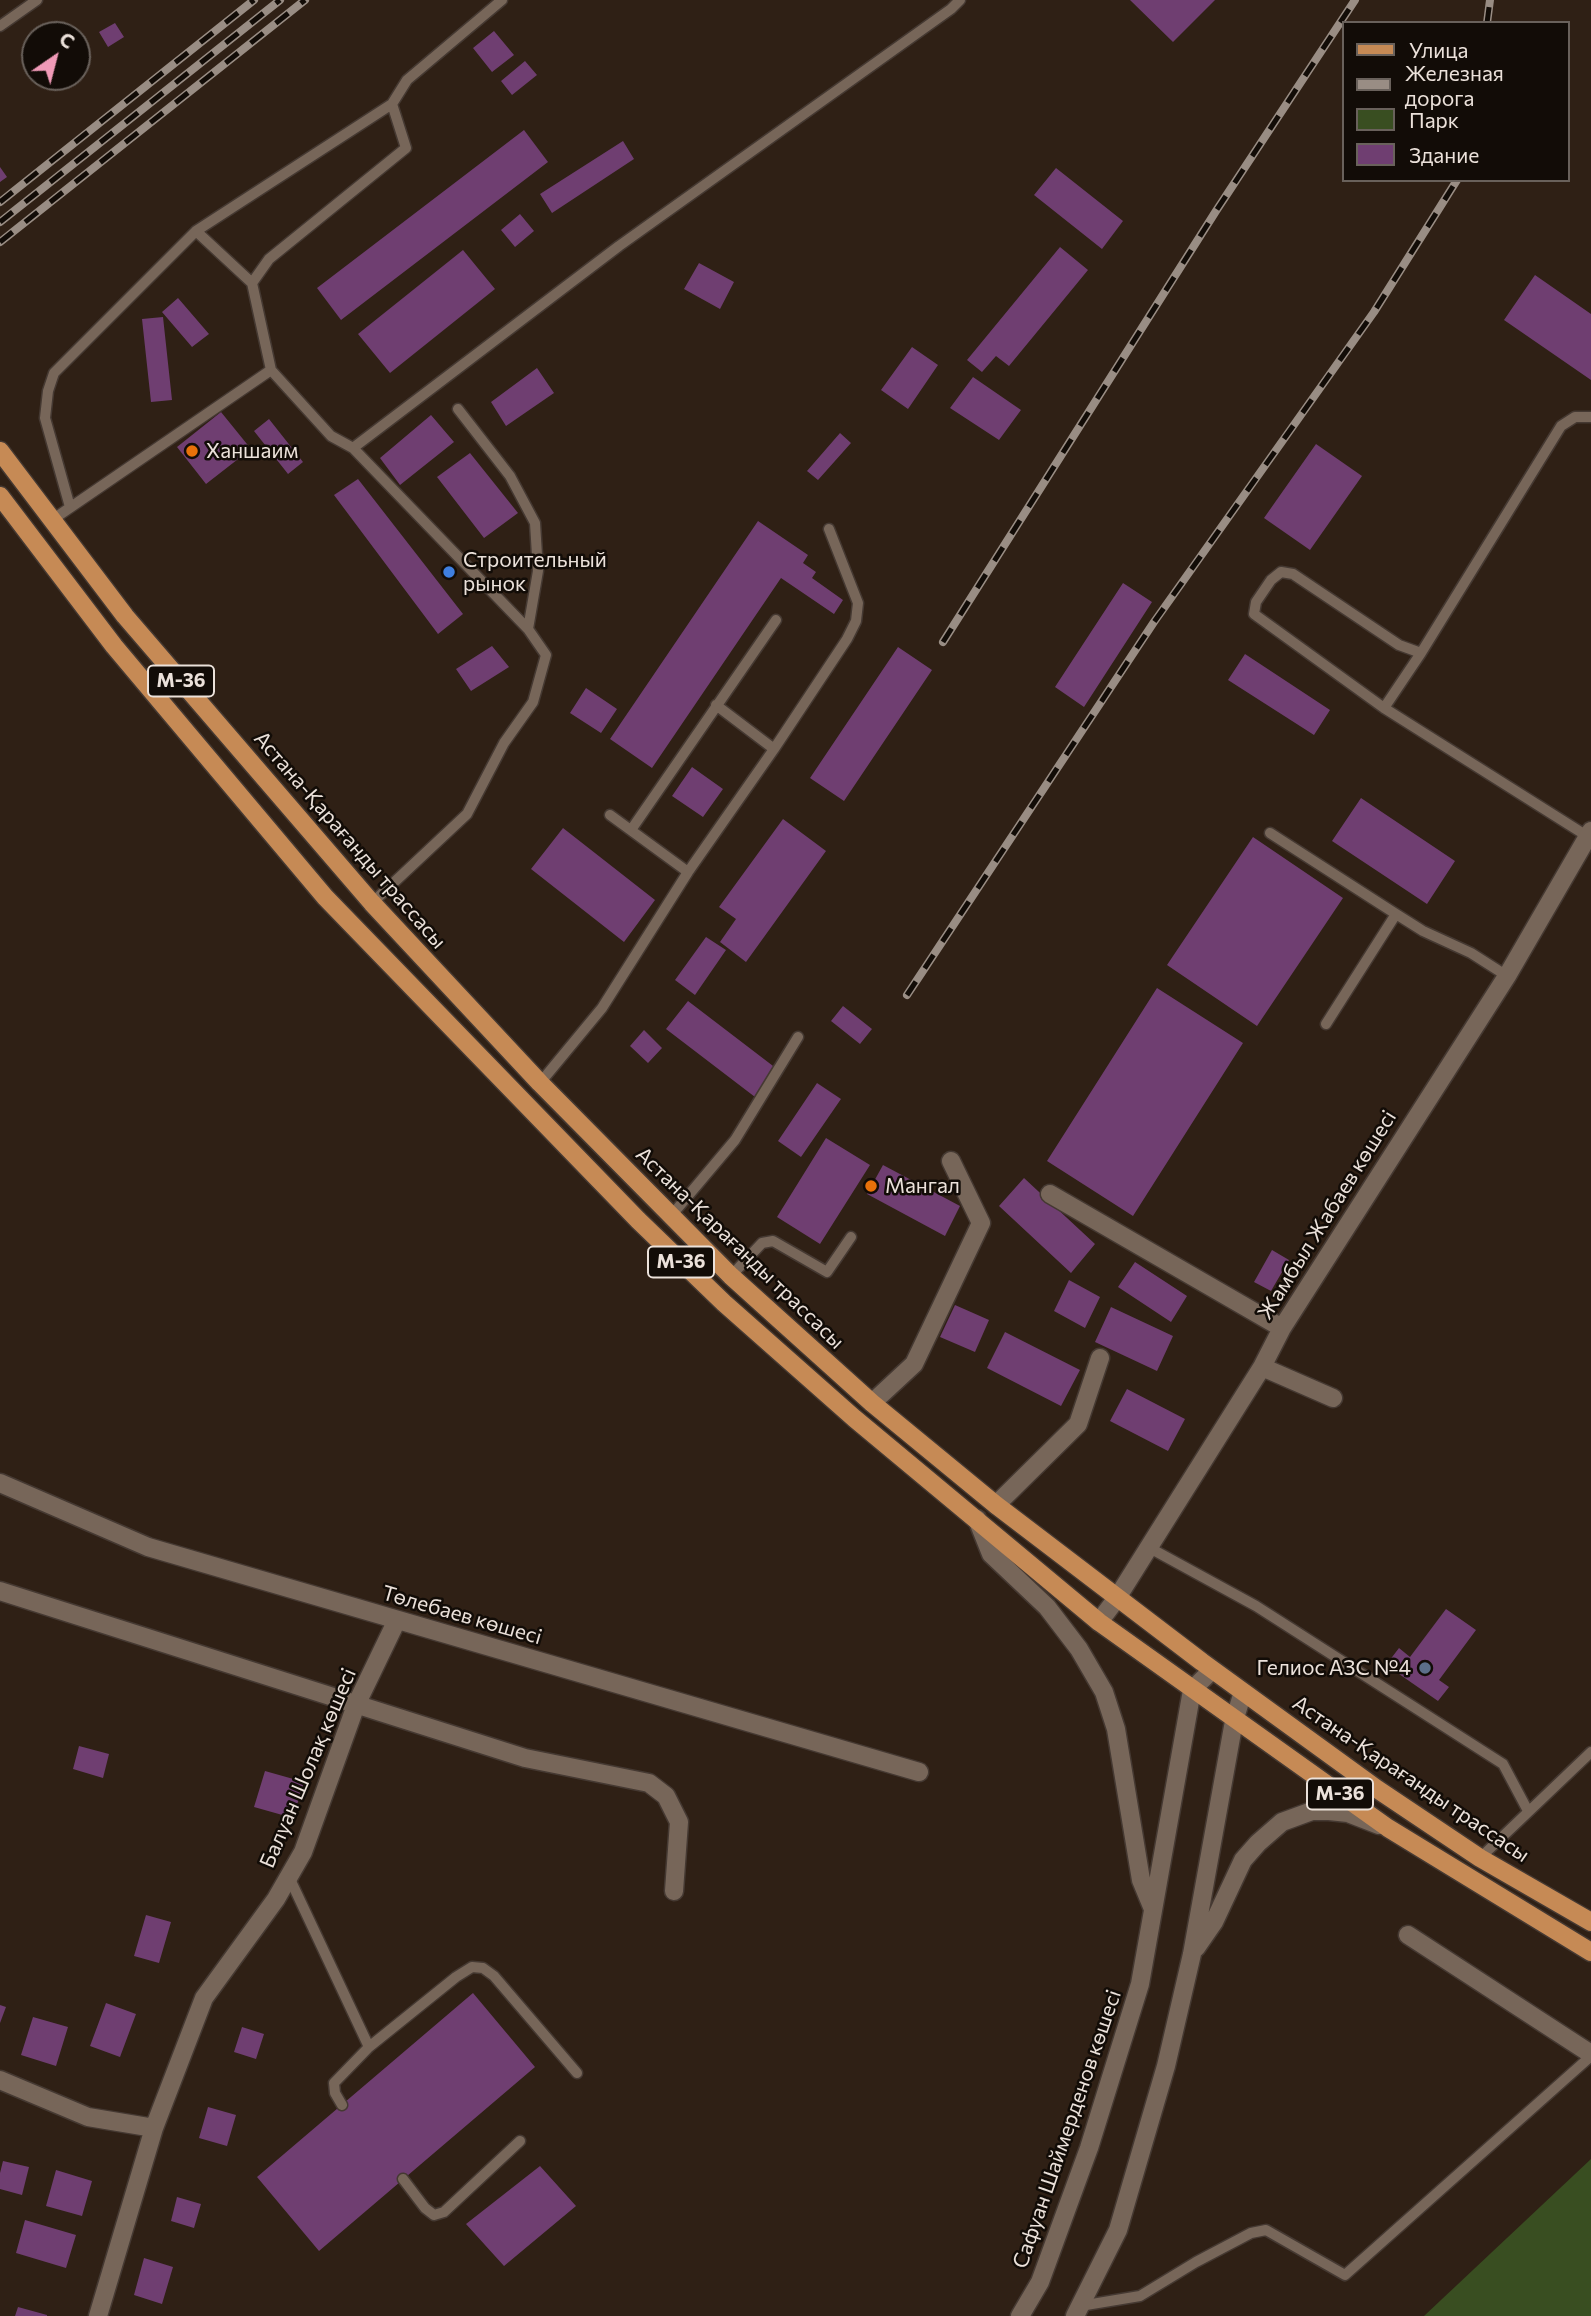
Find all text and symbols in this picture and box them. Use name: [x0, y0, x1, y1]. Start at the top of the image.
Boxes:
north arrow: [21, 21, 91, 91]
legend: [1342, 21, 1570, 182]
text: С: [55, 27, 79, 53]
text: Улица: [1409, 37, 1468, 62]
text: Железная дорога: [1405, 60, 1504, 110]
text: Парк: [1409, 107, 1459, 132]
text: Здание: [1409, 142, 1479, 167]
place label: Ханшаим: [206, 438, 298, 464]
marker: Ханшаим: [184, 443, 200, 459]
place label: Строительный рынок: [463, 547, 607, 597]
marker: Строительный рынок: [441, 564, 457, 580]
road number: M-36: [148, 666, 214, 696]
street label: Астана-Қарағанды трассасы: [249, 726, 451, 954]
street label: Жамбыл Жабаев көшесі: [1252, 1106, 1402, 1324]
street label: Астана-Қарағанды трассасы: [631, 1142, 849, 1354]
place label: Мангал: [885, 1173, 960, 1199]
marker: Мангал: [863, 1178, 879, 1194]
road number: M-36: [648, 1246, 714, 1278]
street label: Төлебаев көшесі: [379, 1580, 545, 1650]
place label: Гелиос АЗС №4: [1256, 1655, 1411, 1681]
marker: Гелиос АЗС №4: [1417, 1660, 1433, 1676]
street label: Балуан Шолақ көшесі: [254, 1664, 362, 1872]
street label: Астана-Қарағанды трассасы: [1288, 1690, 1534, 1868]
road number: M-36: [1307, 1778, 1373, 1810]
street label: Сафуан Шаймерденов көшесі: [1007, 1986, 1127, 2272]

